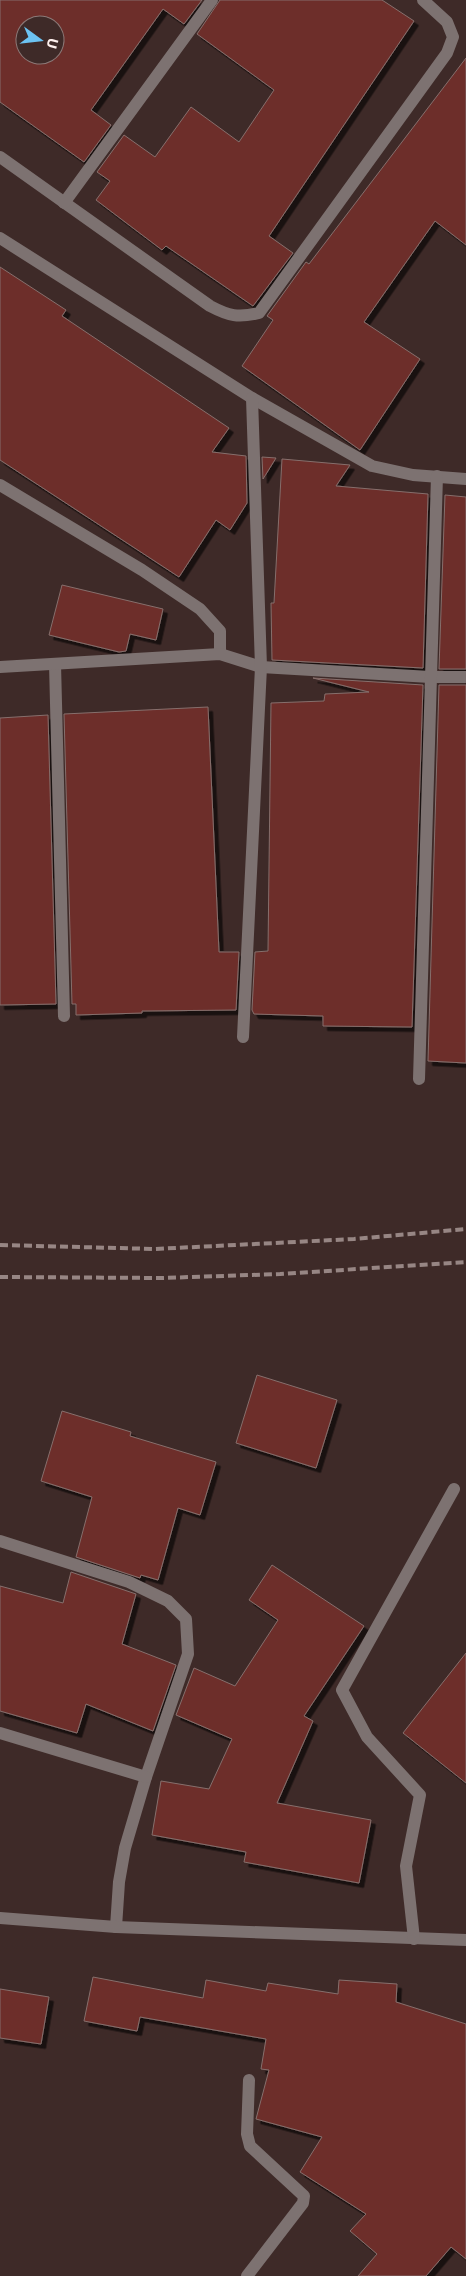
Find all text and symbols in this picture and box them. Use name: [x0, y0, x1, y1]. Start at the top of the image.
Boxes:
north arrow: [15, 15, 65, 65]
text: U: [42, 36, 64, 51]

